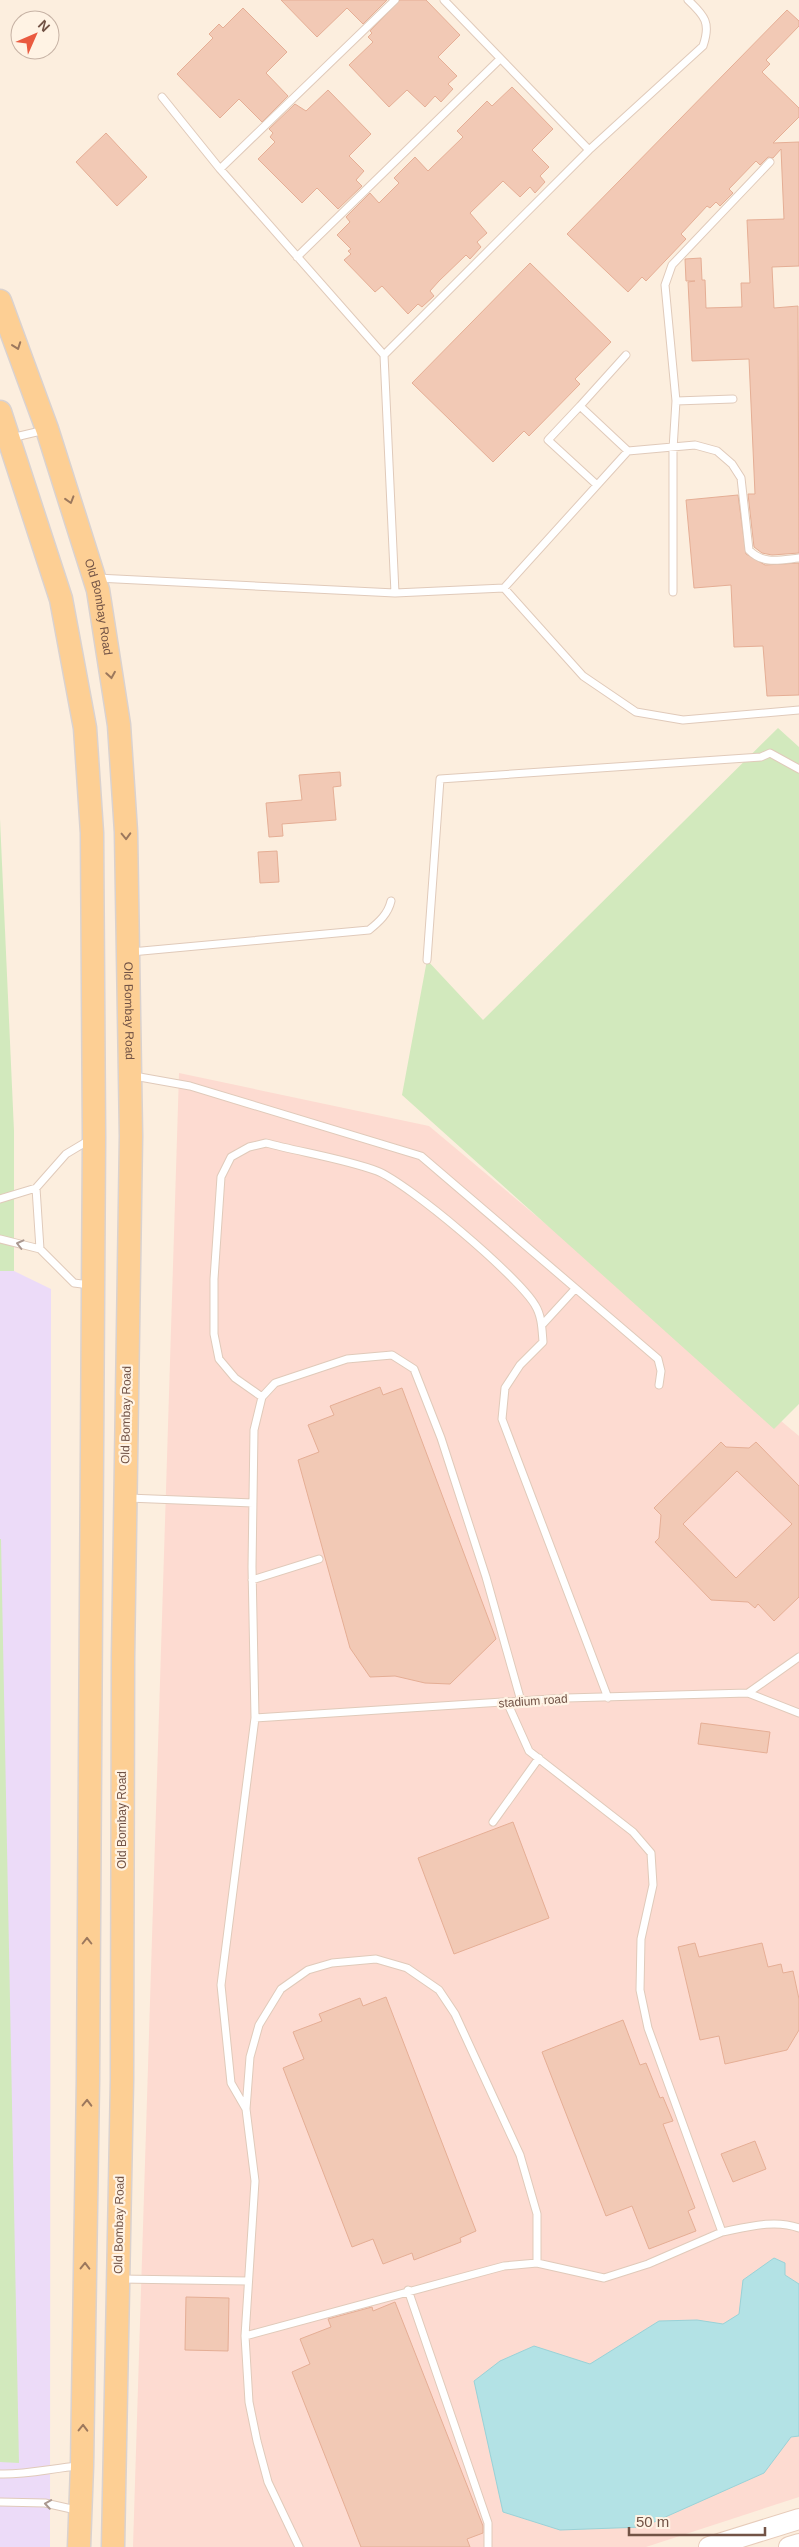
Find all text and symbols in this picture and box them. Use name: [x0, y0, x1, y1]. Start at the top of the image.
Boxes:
north arrow: [10, 10, 60, 60]
text: N: [35, 17, 53, 35]
one-way arrow: [11, 342, 21, 350]
one-way arrow: [65, 495, 75, 504]
street label: Old Bombay Road: [82, 557, 115, 656]
one-way arrow: [106, 670, 116, 679]
one-way arrow: [121, 833, 131, 841]
street label: Old Bombay Road: [121, 962, 137, 1060]
one-way arrow: [15, 1239, 24, 1250]
street label: Old Bombay Road: [118, 1366, 134, 1464]
street label: stadium road: [498, 1692, 568, 1710]
street label: Old Bombay Road: [115, 1771, 129, 1869]
one-way arrow: [82, 1937, 92, 1944]
one-way arrow: [82, 2099, 93, 2107]
street label: Old Bombay Road: [111, 2176, 127, 2274]
one-way arrow: [80, 2262, 90, 2270]
one-way arrow: [78, 2424, 88, 2432]
one-way arrow: [43, 2500, 52, 2510]
scale bar: [629, 2504, 765, 2536]
text: 50 m: [636, 2513, 669, 2530]

